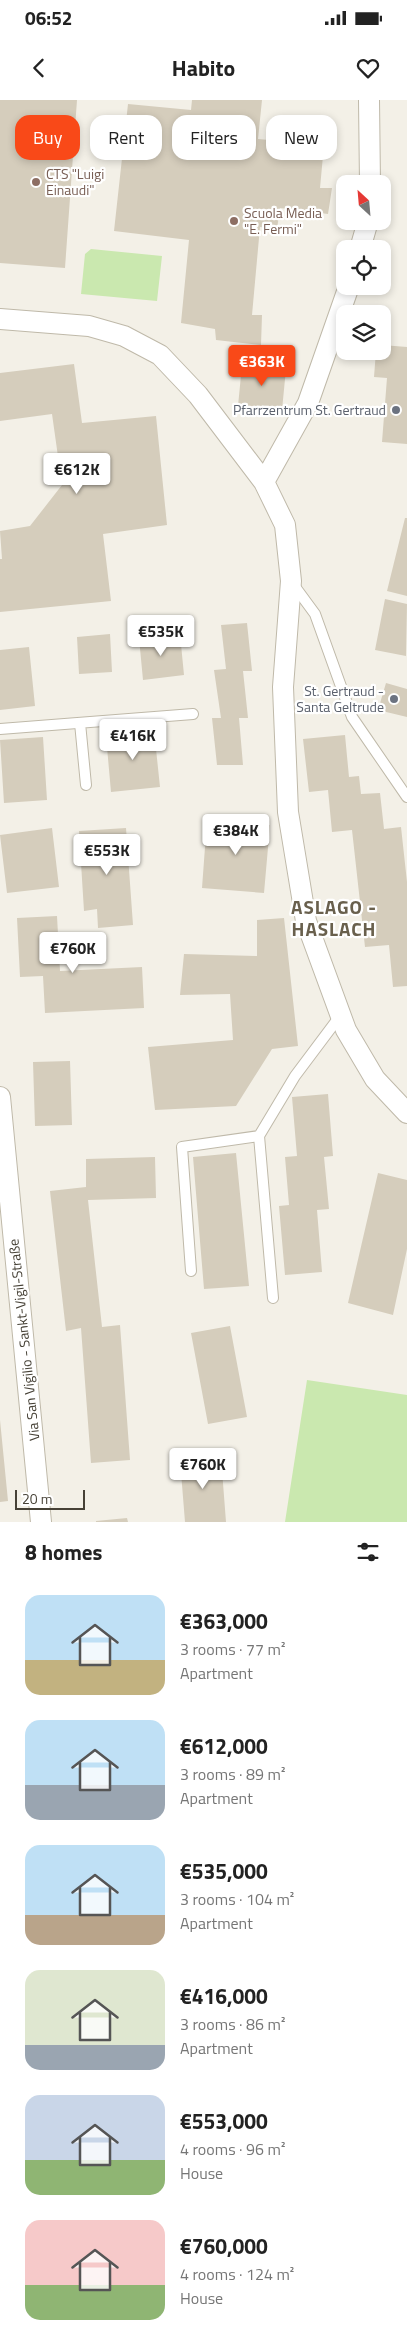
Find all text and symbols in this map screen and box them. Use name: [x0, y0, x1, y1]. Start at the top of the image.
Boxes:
text: 06:52: [25, 3, 72, 32]
text: Habito: [172, 51, 235, 85]
icon: back: [25, 54, 53, 82]
icon: heart: [354, 54, 382, 82]
chip: Buy: [15, 115, 80, 160]
chip: Rent: [90, 115, 162, 160]
chip: Filters: [172, 115, 256, 160]
chip: New: [266, 115, 337, 160]
place label: CTS "Luigi Einaudi": [46, 163, 104, 200]
north arrow: [336, 175, 391, 230]
map controls: [336, 175, 391, 360]
marker: CTS "Luigi Einaudi": [30, 176, 42, 188]
place label: Scuola Media "E. Fermi": [244, 202, 322, 239]
marker: Scuola Media "E. Fermi": [228, 215, 240, 227]
button: locate: [336, 240, 391, 295]
button: layers: [336, 305, 391, 360]
pin: €363K: [227, 344, 297, 387]
text: €363K: [239, 349, 285, 373]
place label: Pfarrzentrum St. Gertraud: [233, 399, 386, 420]
marker: Pfarrzentrum St. Gertraud: [390, 404, 402, 416]
pin: €612K: [42, 452, 112, 495]
text: €612K: [54, 457, 100, 481]
pin: €535K: [126, 614, 196, 657]
text: €535K: [138, 619, 184, 643]
place label: St. Gertraud - Santa Geltrude: [296, 680, 384, 717]
marker: St. Gertraud - Santa Geltrude: [388, 693, 400, 705]
pin: €416K: [98, 718, 168, 761]
text: €416K: [110, 723, 156, 747]
pin: €384K: [201, 814, 271, 856]
text: €384K: [213, 818, 259, 842]
pin: €553K: [72, 834, 142, 876]
text: €553K: [84, 838, 130, 862]
district label: ASLAGO - HASLACH: [291, 892, 377, 943]
pin: €760K: [38, 932, 108, 974]
text: €760K: [50, 936, 96, 960]
street label: Via San Vigilio - Sankt-Vigil-Straße: [2, 1238, 45, 1442]
pin: €760K: [168, 1448, 238, 1490]
text: €760K: [180, 1452, 226, 1476]
scale bar: [15, 1487, 85, 1510]
text: 20 m: [22, 1488, 52, 1509]
text: 8 homes: [25, 1536, 102, 1568]
icon: filters: [354, 1538, 382, 1566]
text: €363,000: [180, 1605, 268, 1637]
icon: home: [65, 1615, 125, 1675]
text: 3 rooms · 77 m²: [180, 1637, 285, 1661]
text: Apartment: [180, 1661, 253, 1685]
text: €612,000: [180, 1730, 268, 1762]
icon: home: [65, 1740, 125, 1800]
text: 3 rooms · 89 m²: [180, 1762, 285, 1786]
text: Apartment: [180, 1786, 253, 1810]
text: €535,000: [180, 1855, 268, 1887]
icon: home: [65, 1865, 125, 1925]
text: 3 rooms · 104 m²: [180, 1887, 294, 1911]
text: Apartment: [180, 1911, 253, 1935]
text: €416,000: [180, 1980, 268, 2012]
icon: home: [65, 1990, 125, 2050]
text: 3 rooms · 86 m²: [180, 2012, 285, 2036]
text: Apartment: [180, 2036, 253, 2060]
text: €553,000: [180, 2105, 268, 2137]
icon: home: [65, 2115, 125, 2175]
text: 4 rooms · 96 m²: [180, 2137, 285, 2161]
text: House: [180, 2161, 223, 2185]
text: €760,000: [180, 2230, 268, 2262]
icon: home: [65, 2240, 125, 2300]
text: 4 rooms · 124 m²: [180, 2262, 294, 2286]
text: House: [180, 2286, 223, 2310]

